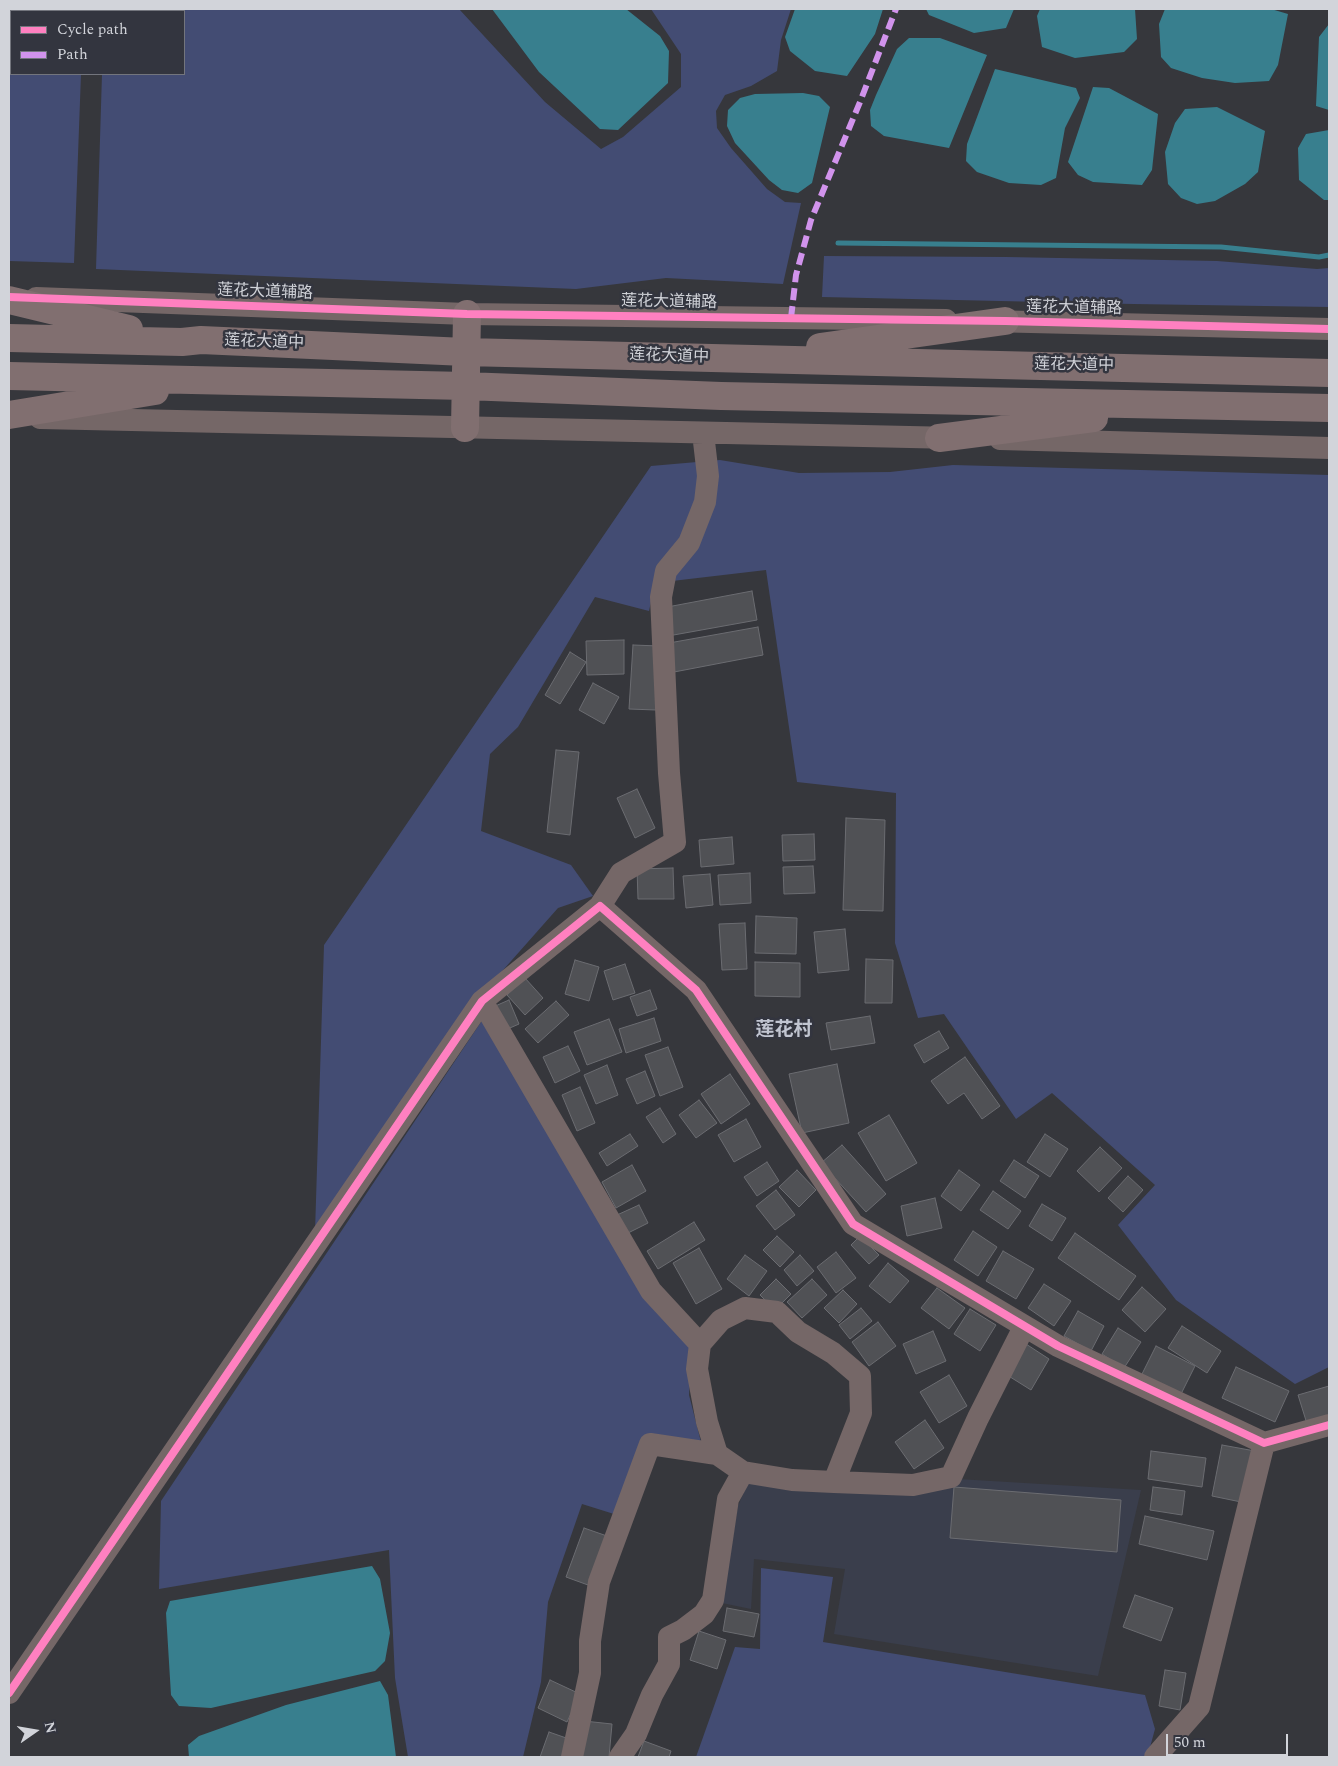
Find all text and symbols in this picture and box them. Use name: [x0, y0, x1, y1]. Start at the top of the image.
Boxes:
legend: [10, 10, 185, 75]
text: Cycle path: [57, 18, 128, 41]
text: Path: [57, 43, 88, 66]
street label: 莲花大道辅路: [217, 282, 313, 304]
street label: 莲花大道辅路: [621, 293, 717, 313]
street label: 莲花大道辅路: [1026, 299, 1122, 319]
street label: 莲花大道中: [224, 332, 304, 354]
street label: 莲花大道中: [629, 346, 709, 368]
street label: 莲花大道中: [1034, 356, 1114, 376]
district label: 莲花村: [756, 1020, 812, 1042]
north arrow: [10, 1706, 60, 1756]
text: N: [39, 1720, 62, 1735]
scale bar: [1168, 1724, 1290, 1756]
text: 50 m: [1174, 1731, 1206, 1754]

